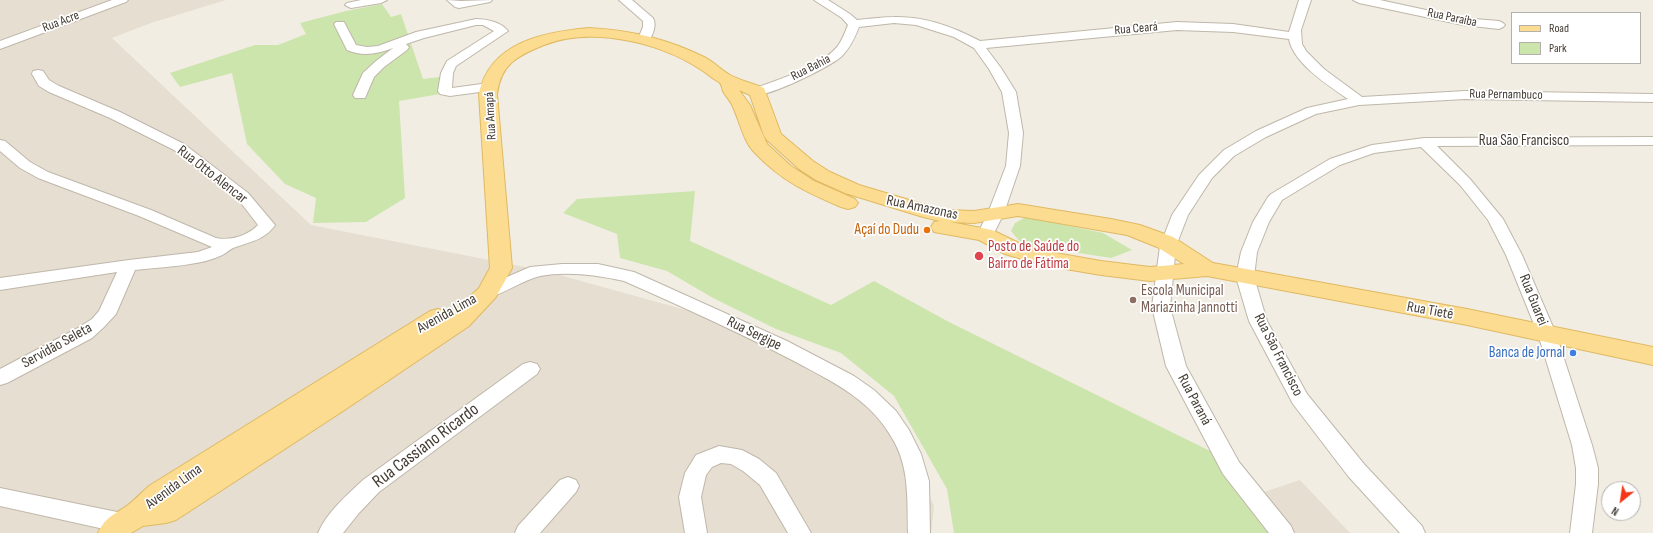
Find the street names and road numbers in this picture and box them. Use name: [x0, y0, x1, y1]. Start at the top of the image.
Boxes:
street label: Rua Paraíba: [1426, 5, 1478, 31]
street label: Rua Acre: [40, 8, 82, 36]
street label: Rua Ceará: [1114, 19, 1158, 39]
street label: Rua Bahia: [789, 51, 833, 85]
street label: Rua Pernambuco: [1469, 87, 1543, 103]
street label: Rua Amapá: [482, 92, 500, 140]
street label: Rua São Francisco: [1479, 132, 1569, 150]
street label: Rua Otto Alencar: [173, 142, 251, 208]
street label: Rua Amazonas: [885, 192, 959, 224]
street label: Rua Guarei: [1515, 272, 1551, 328]
street label: Avenida Lima: [414, 290, 480, 338]
street label: Rua Tietê: [1405, 298, 1455, 324]
street label: Rua São Francisco: [1249, 311, 1307, 399]
street label: Rua Sergipe: [724, 313, 784, 355]
street label: Servidão Seleta: [19, 319, 95, 373]
street label: Rua Paraná: [1173, 371, 1215, 429]
street label: Rua Cassiano Ricardo: [369, 399, 483, 493]
street label: Avenida Lima: [142, 461, 206, 513]

